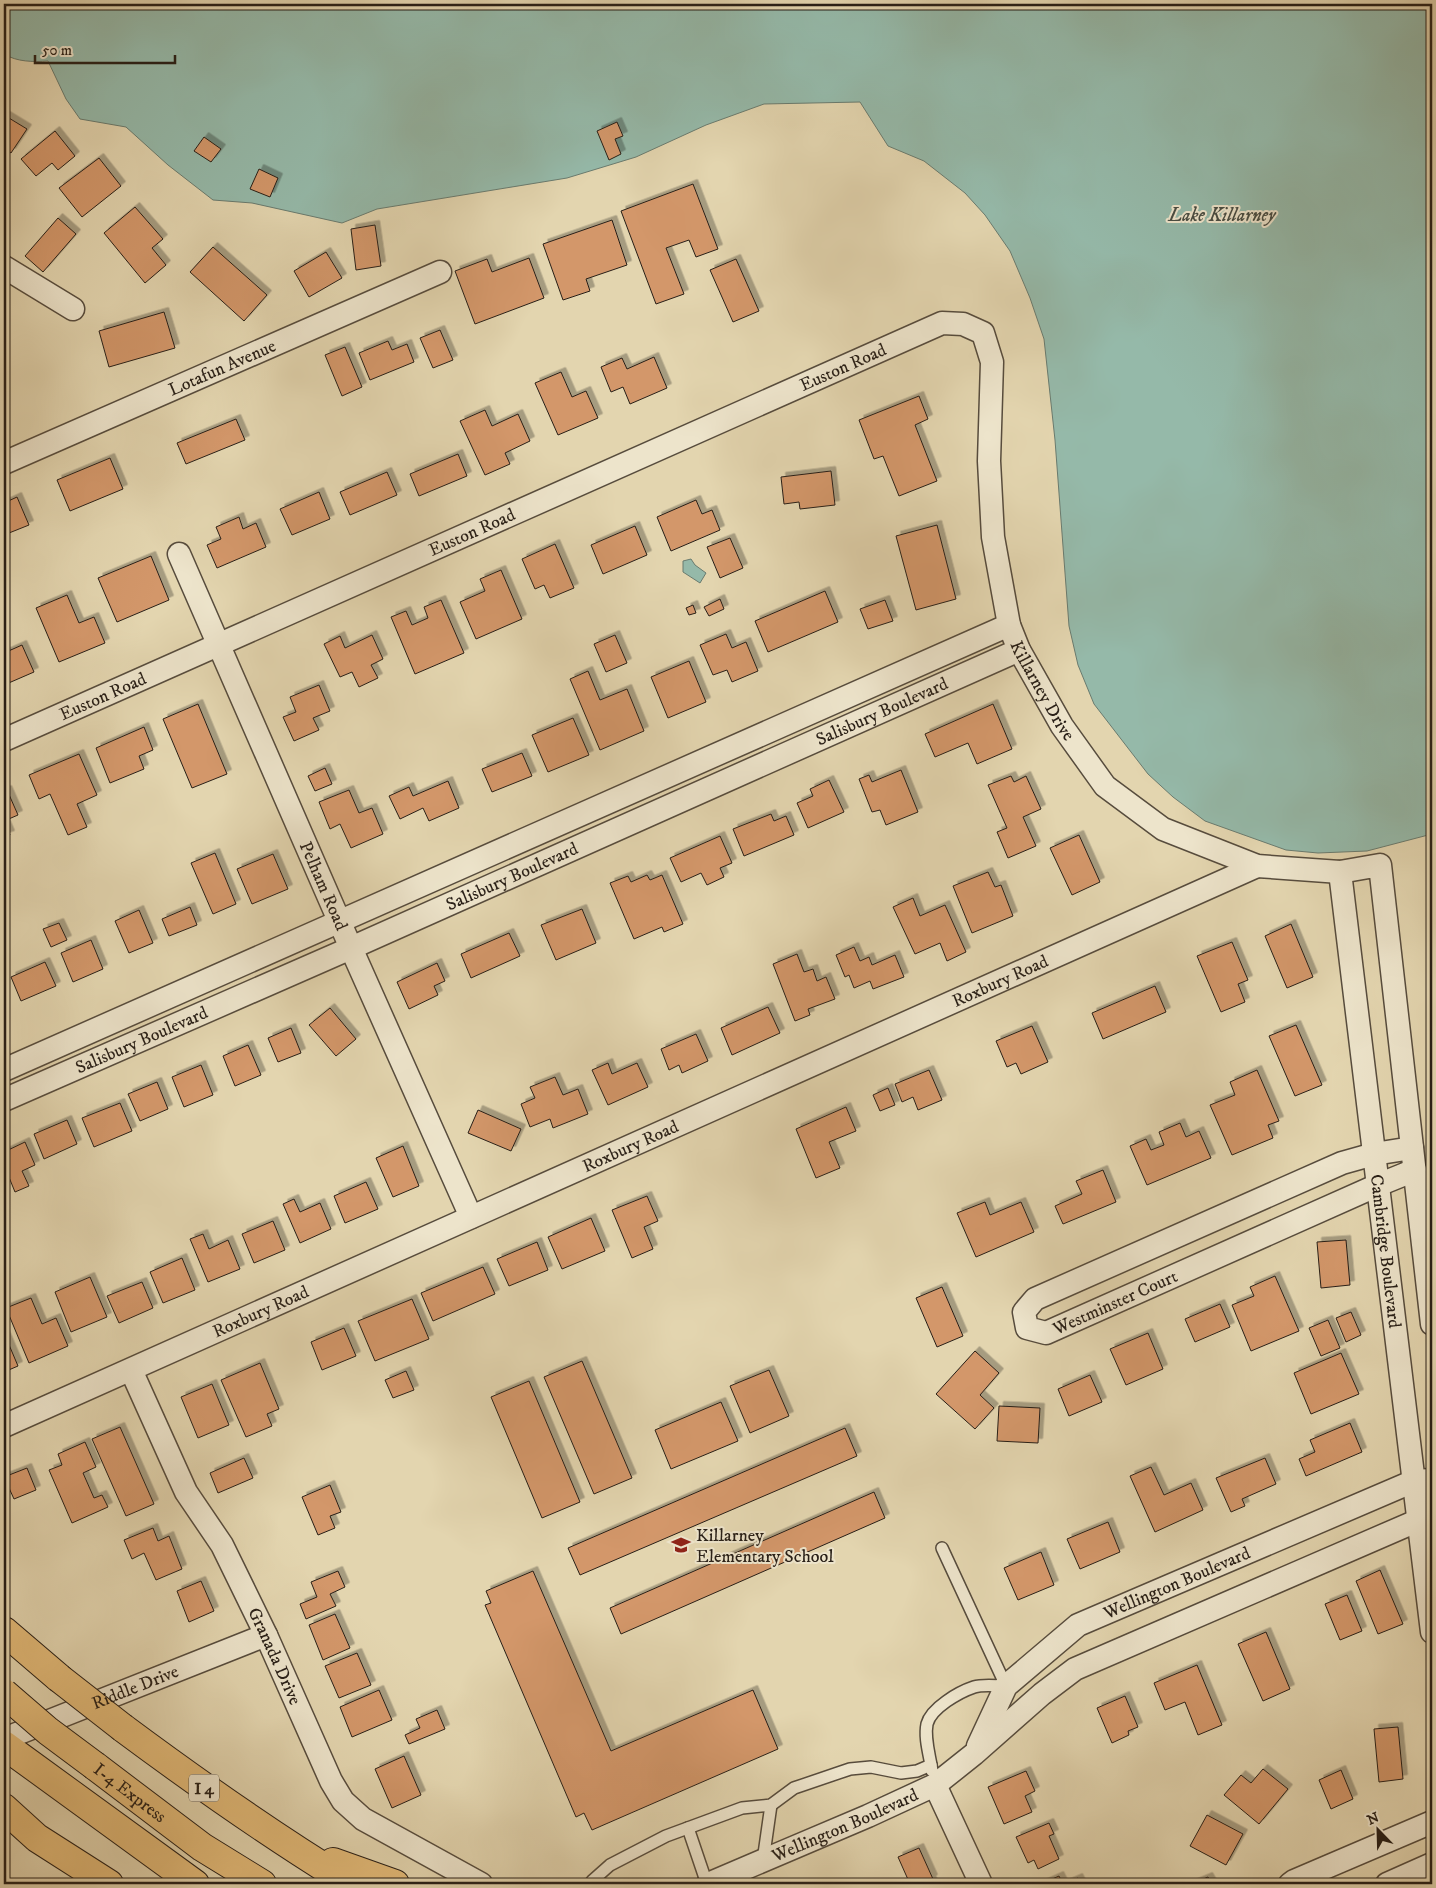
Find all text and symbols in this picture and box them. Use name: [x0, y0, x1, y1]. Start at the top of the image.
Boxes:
scale bar: [35, 32, 175, 64]
text: 50 m: [42, 41, 72, 60]
water label: Lake Killarney: [1167, 204, 1277, 227]
street label: Lotafun Avenue: [165, 335, 279, 402]
street label: Euston Road: [796, 339, 890, 397]
street label: Euston Road: [425, 504, 519, 562]
street label: Killarney Drive: [1004, 638, 1079, 745]
street label: Euston Road: [56, 668, 150, 726]
street label: Salisbury Boulevard: [813, 673, 952, 751]
street label: Pelham Road: [294, 838, 352, 934]
street label: Salisbury Boulevard: [443, 838, 582, 916]
street label: Roxbury Road: [949, 951, 1052, 1013]
street label: Salisbury Boulevard: [72, 1002, 211, 1079]
street label: Roxbury Road: [579, 1116, 682, 1178]
street label: Cambridge Boulevard: [1365, 1173, 1405, 1330]
street label: Westminster Court: [1049, 1266, 1181, 1341]
street label: Roxbury Road: [209, 1281, 312, 1343]
place label: Killarney Elementary School: [696, 1525, 834, 1568]
school or university icon: Killarney Elementary School: [670, 1534, 692, 1556]
street label: Wellington Boulevard: [1100, 1542, 1254, 1625]
street label: Granada Drive: [242, 1604, 306, 1709]
street label: Riddle Drive: [89, 1661, 182, 1715]
street label: I-4 Express: [89, 1759, 170, 1828]
road number: I 4: [189, 1775, 219, 1802]
street label: Wellington Boulevard: [768, 1784, 922, 1868]
north arrow: [1354, 1806, 1404, 1856]
text: N: [1365, 1808, 1383, 1829]

